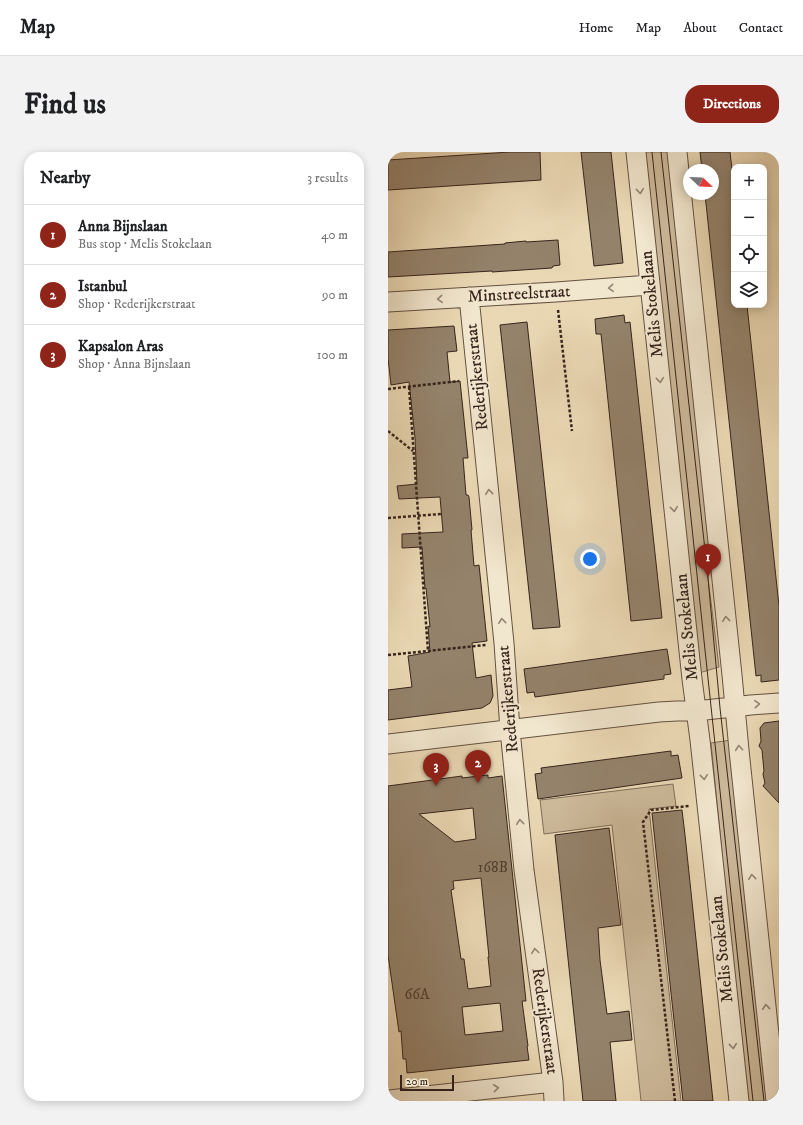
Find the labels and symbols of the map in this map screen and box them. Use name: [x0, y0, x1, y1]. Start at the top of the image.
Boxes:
north arrow: [683, 164, 719, 200]
one-way arrow: [636, 188, 645, 194]
street label: Melis Stokelaan: [635, 249, 669, 359]
street label: Minstreelstraat: [467, 280, 571, 308]
one-way arrow: [608, 284, 614, 293]
one-way arrow: [437, 294, 443, 303]
street label: Rederijkerstraat: [460, 322, 494, 432]
one-way arrow: [656, 377, 665, 383]
one-way arrow: [485, 489, 494, 495]
one-way arrow: [669, 506, 678, 512]
pin: 1: [695, 544, 721, 577]
your location: [580, 549, 600, 569]
street label: Melis Stokelaan: [670, 572, 704, 682]
one-way arrow: [722, 615, 731, 622]
one-way arrow: [498, 618, 507, 624]
street label: Rederijkerstraat: [492, 644, 524, 754]
one-way arrow: [754, 700, 760, 709]
one-way arrow: [734, 745, 743, 751]
pin: 2: [465, 750, 491, 783]
pin: 3: [423, 753, 449, 786]
one-way arrow: [699, 774, 708, 780]
one-way arrow: [515, 819, 524, 825]
house number: 168B: [478, 858, 508, 877]
one-way arrow: [748, 874, 757, 880]
street label: Melis Stokelaan: [705, 894, 739, 1004]
one-way arrow: [531, 948, 540, 954]
street label: Rederijkerstraat: [527, 966, 563, 1076]
house number: 66A: [404, 985, 430, 1004]
one-way arrow: [761, 1003, 770, 1010]
one-way arrow: [728, 1043, 737, 1049]
scale bar: [400, 1073, 454, 1092]
one-way arrow: [493, 1084, 499, 1093]

